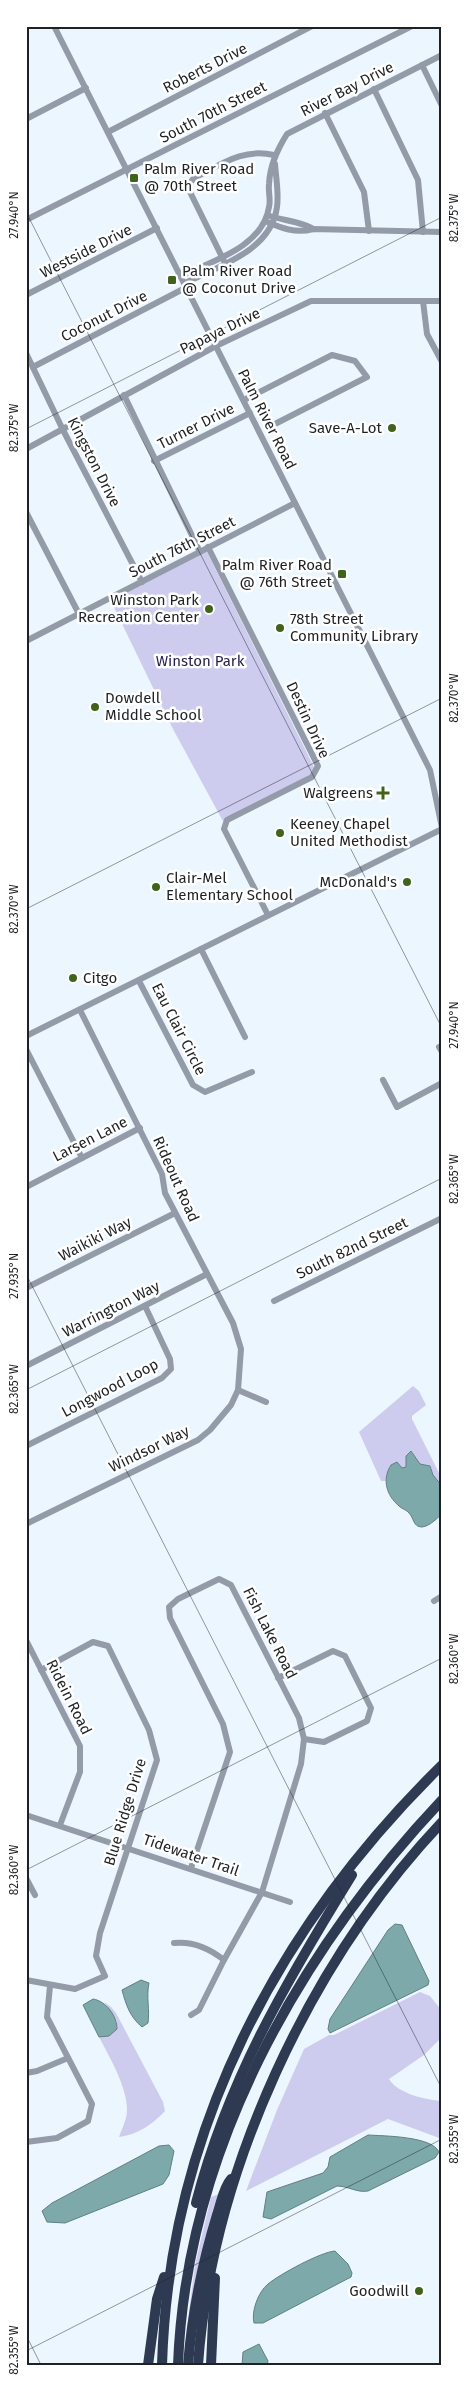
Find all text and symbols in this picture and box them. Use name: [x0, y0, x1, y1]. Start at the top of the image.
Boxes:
street label: Roberts Drive: [160, 39, 250, 97]
street label: River Bay Drive: [297, 58, 397, 120]
street label: South 70th Street: [157, 77, 270, 147]
place label: Palm River Road @ 70th Street: [144, 160, 254, 195]
marker: Palm River Road @ 70th Street: [128, 172, 140, 184]
text: 27.940°N: [7, 191, 21, 239]
text: 82.375°W: [447, 194, 461, 242]
street label: Westside Drive: [37, 220, 135, 282]
place label: Palm River Road @ Coconut Drive: [182, 262, 296, 297]
marker: Palm River Road @ Coconut Drive: [166, 274, 178, 286]
street label: Coconut Drive: [58, 287, 150, 345]
street label: Papaya Drive: [177, 304, 263, 358]
street label: Palm River Road: [234, 366, 300, 472]
street label: Turner Drive: [155, 399, 237, 453]
text: 82.375°W: [7, 404, 21, 452]
street label: Kingston Drive: [64, 414, 124, 510]
place label: Save-A-Lot: [309, 419, 383, 437]
marker: Save-A-Lot: [386, 422, 398, 434]
street label: South 76th Street: [126, 512, 239, 582]
place label: Palm River Road @ 76th Street: [222, 556, 333, 591]
marker: Palm River Road @ 76th Street: [336, 568, 348, 580]
place label: Winston Park Recreation Center: [78, 591, 199, 626]
marker: Winston Park Recreation Center: [203, 603, 215, 615]
place label: 78th Street Community Library: [290, 610, 419, 645]
marker: 78th Street Community Library: [274, 622, 286, 634]
park label: Winston Park: [156, 652, 245, 670]
text: 82.370°W: [447, 673, 461, 723]
street label: Destin Drive: [282, 679, 334, 761]
place label: Dowdell Middle School: [105, 689, 202, 724]
marker: Dowdell Middle School: [89, 701, 101, 713]
place label: Walgreens: [303, 784, 373, 802]
marker: Walgreens: [377, 787, 389, 799]
place label: Keeney Chapel United Methodist: [290, 815, 408, 850]
marker: Keeney Chapel United Methodist: [274, 827, 286, 839]
place label: Clair-Mel Elementary School: [166, 869, 294, 904]
place label: McDonald's: [320, 873, 397, 891]
marker: McDonald's: [401, 876, 413, 888]
marker: Clair-Mel Elementary School: [150, 881, 162, 893]
text: 82.370°W: [7, 884, 21, 934]
place label: Citgo: [83, 969, 117, 987]
marker: Citgo: [67, 972, 79, 984]
street label: Eau Clair Circle: [148, 980, 210, 1078]
text: 27.940°N: [447, 1001, 461, 1049]
street label: Larsen Lane: [50, 1112, 130, 1166]
street label: Rideout Road: [149, 1133, 203, 1225]
text: 82.365°W: [447, 1154, 461, 1204]
street label: Waikiki Way: [56, 1213, 135, 1265]
street label: South 82nd Street: [293, 1213, 411, 1283]
text: 27.935°N: [7, 1253, 21, 1299]
street label: Warrington Way: [59, 1277, 163, 1341]
street label: Longwood Loop: [58, 1355, 162, 1421]
text: 82.365°W: [7, 1364, 21, 1414]
street label: Windsor Way: [106, 1422, 193, 1476]
street label: Fish Lake Road: [239, 1584, 301, 1682]
text: 82.360°W: [447, 1634, 461, 1684]
street label: Ridein Road: [42, 1656, 96, 1738]
street label: Blue Ridge Drive: [100, 1756, 150, 1868]
street label: Tidewater Trail: [141, 1830, 242, 1880]
text: 82.360°W: [7, 1845, 21, 1895]
text: 82.355°W: [447, 2114, 461, 2164]
place label: Goodwill: [349, 2282, 410, 2300]
marker: Goodwill: [413, 2285, 425, 2297]
text: 82.355°W: [7, 2325, 21, 2375]

